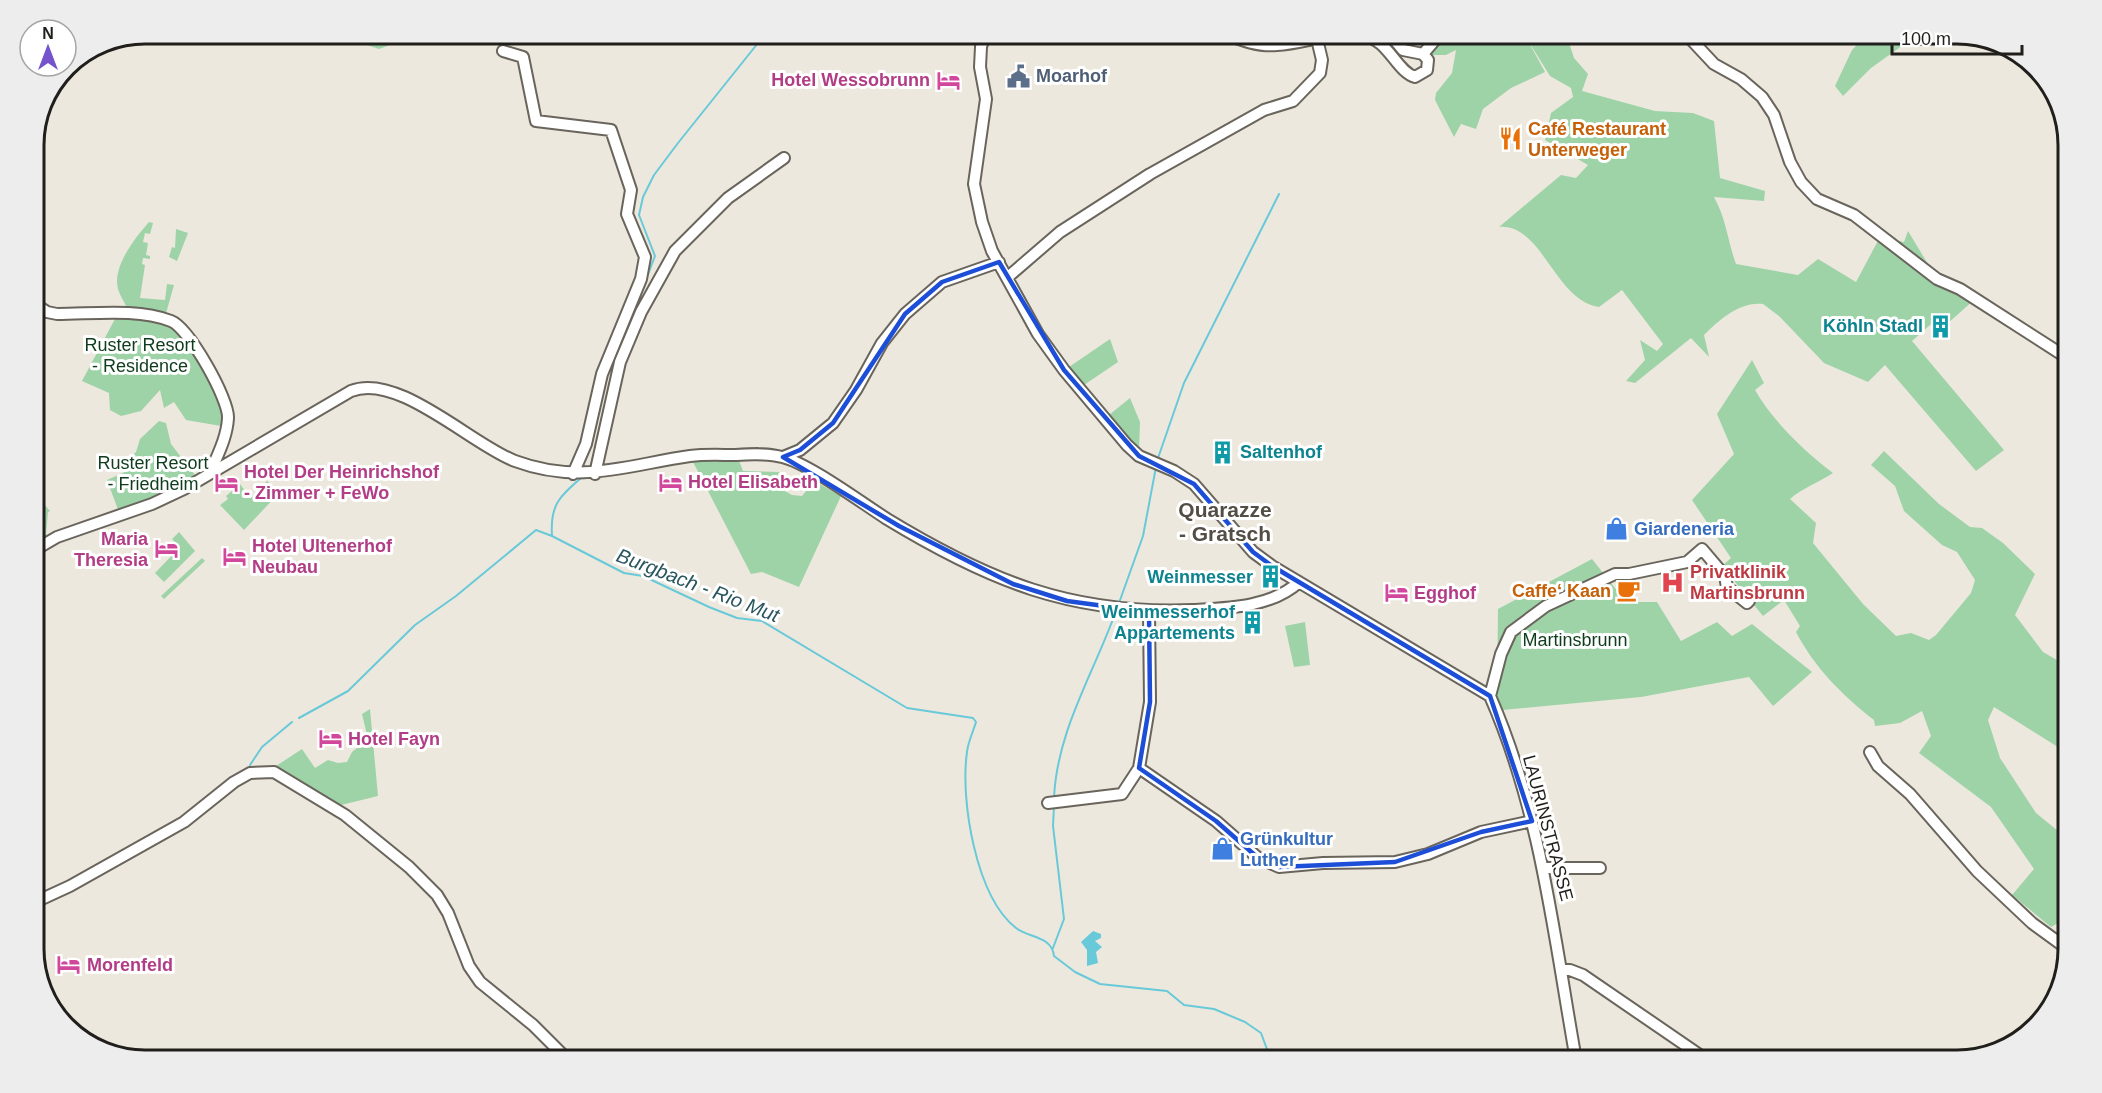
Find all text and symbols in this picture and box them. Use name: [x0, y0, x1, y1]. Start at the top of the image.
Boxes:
north arrow: [18, 18, 78, 78]
scale bar: [1892, 18, 2022, 56]
text: N: [42, 25, 54, 42]
text: 100 m: [1901, 29, 1951, 49]
public building icon: Moarhof: [1005, 63, 1031, 89]
place label: Moarhof: [1036, 66, 1108, 86]
hotel icon: Hotel Wessobrunn: [935, 67, 961, 93]
place label: Hotel Wessobrunn: [771, 70, 930, 90]
place label: Café Restaurant Unterweger: [1528, 119, 1666, 160]
restaurant icon: Café Restaurant Unterweger: [1497, 126, 1523, 152]
building icon: Köhln Stadl: [1928, 313, 1954, 339]
place label: Köhln Stadl: [1823, 316, 1923, 336]
park label: Ruster Resort - Residence: [84, 335, 196, 376]
building icon: Saltenhof: [1209, 439, 1235, 465]
place label: Saltenhof: [1240, 442, 1323, 462]
park label: Ruster Resort - Friedheim: [97, 453, 209, 494]
place label: Hotel Der Heinrichshof - Zimmer + FeWo: [244, 462, 440, 503]
hotel icon: Hotel Der Heinrichshof - Zimmer + FeWo: [213, 469, 239, 495]
hotel icon: Hotel Elisabeth: [657, 469, 683, 495]
place label: Hotel Elisabeth: [688, 472, 818, 492]
district label: Quarazze - Gratsch: [1178, 498, 1272, 545]
shop icon: Giardeneria: [1603, 516, 1629, 542]
place label: Giardeneria: [1634, 519, 1735, 539]
place label: Maria Theresia: [74, 529, 149, 570]
hotel icon: Maria Theresia: [153, 536, 179, 562]
place label: Hotel Ultenerhof Neubau: [252, 536, 393, 577]
hotel icon: Hotel Ultenerhof Neubau: [221, 543, 247, 569]
water label: Burgbach - Rio Mut: [614, 544, 784, 627]
place label: Privatklinik Martinsbrunn: [1690, 562, 1805, 603]
building icon: Weinmesser: [1258, 564, 1284, 590]
place label: Weinmesser: [1147, 567, 1253, 587]
hospital icon: Privatklinik Martinsbrunn: [1659, 569, 1685, 595]
cafe icon: Caffe‘ Kaan: [1616, 578, 1642, 604]
hotel icon: Egghof: [1383, 580, 1409, 606]
place label: Caffe‘ Kaan: [1512, 581, 1611, 601]
place label: Egghof: [1414, 583, 1477, 603]
place label: Weinmesserhof Appartements: [1101, 602, 1236, 643]
building icon: Weinmesserhof Appartements: [1240, 609, 1266, 635]
park label: Martinsbrunn: [1522, 630, 1628, 650]
hotel icon: Hotel Fayn: [317, 726, 343, 752]
place label: Hotel Fayn: [348, 729, 440, 749]
street label: LAURINSTRASSE: [1519, 753, 1577, 903]
place label: Grünkultur Luther: [1240, 829, 1333, 870]
shop icon: Grünkultur Luther: [1209, 836, 1235, 862]
hotel icon: Morenfeld: [56, 952, 82, 978]
place label: Morenfeld: [87, 955, 173, 975]

